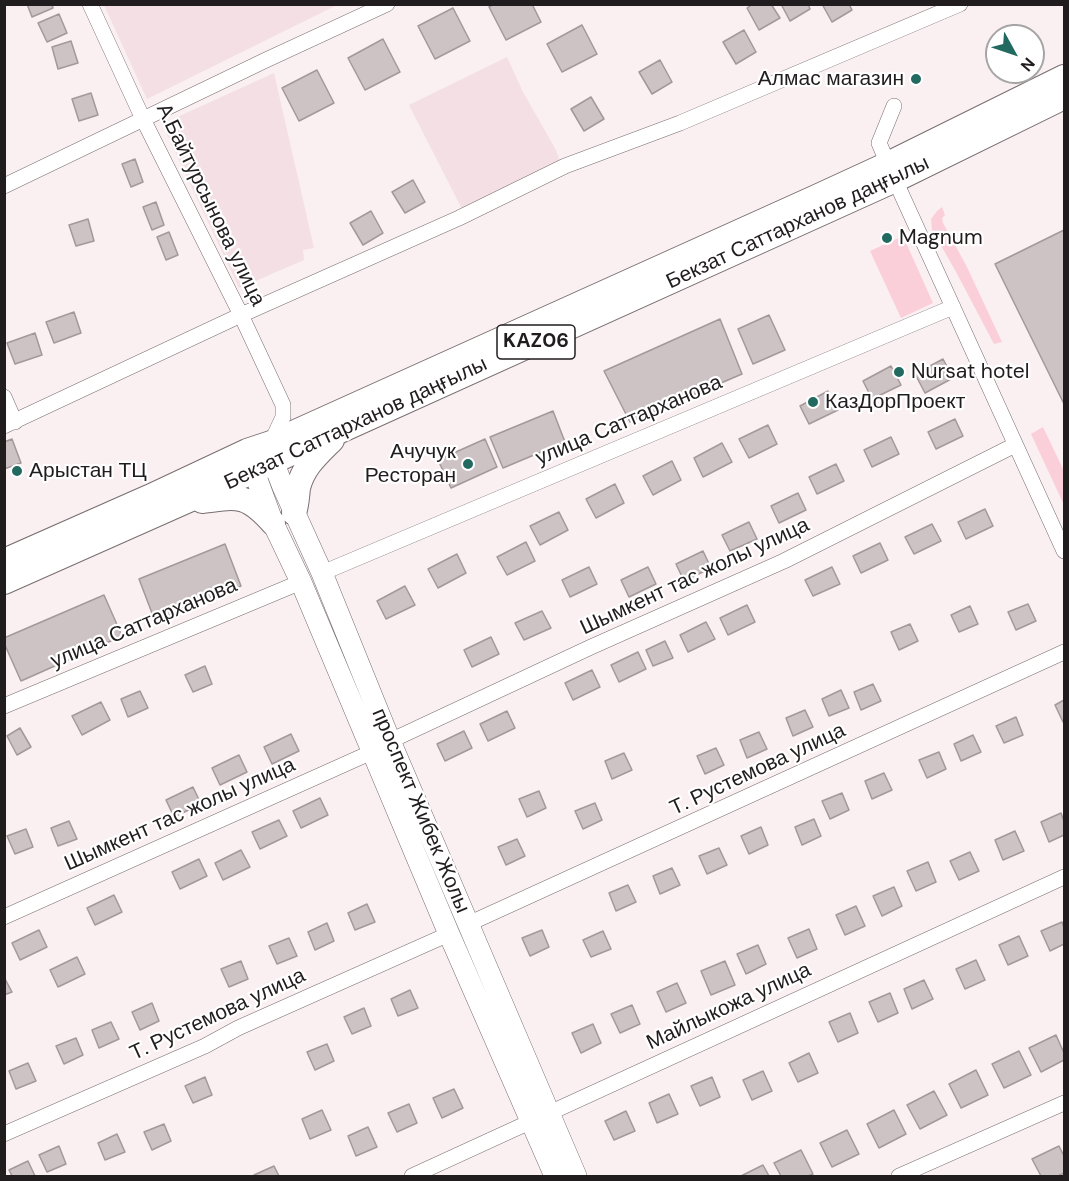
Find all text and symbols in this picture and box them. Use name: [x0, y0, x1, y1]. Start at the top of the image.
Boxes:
north arrow: [985, 24, 1045, 84]
text: N: [1016, 53, 1039, 76]
place label: Алмас магазин: [758, 66, 904, 92]
marker: Алмас магазин: [909, 72, 923, 86]
street label: А.Байтурсынова улица: [150, 100, 270, 310]
street label: Бекзат Саттарханов даңғылы: [662, 151, 934, 295]
place label: Magnum: [899, 225, 983, 251]
marker: Magnum: [880, 231, 894, 245]
road number: KАZ06: [497, 325, 575, 359]
street label: Бекзат Саттарханов даңғылы: [220, 352, 492, 496]
place label: Nursat hotel: [911, 359, 1029, 385]
marker: Nursat hotel: [892, 365, 906, 379]
street label: улица Саттарханова: [532, 370, 726, 472]
place label: КазДорПроект: [825, 389, 965, 415]
marker: КазДорПроект: [806, 395, 820, 409]
place label: Ачучук Ресторан: [365, 439, 456, 489]
marker: Ачучук Ресторан: [461, 457, 475, 471]
place label: Арыстан ТЦ: [29, 458, 147, 484]
marker: Арыстан ТЦ: [10, 464, 24, 478]
street label: Шымкент тас жолы улица: [576, 513, 814, 641]
street label: улица Саттарханова: [47, 573, 241, 675]
street label: проспект Жибек Жолы: [365, 705, 475, 917]
street label: Т. Рустемова улица: [666, 718, 850, 822]
street label: Шымкент тас жолы улица: [61, 753, 299, 877]
street label: Майлыкожа улица: [643, 958, 815, 1056]
street label: Т. Рустемова улица: [126, 963, 310, 1067]

